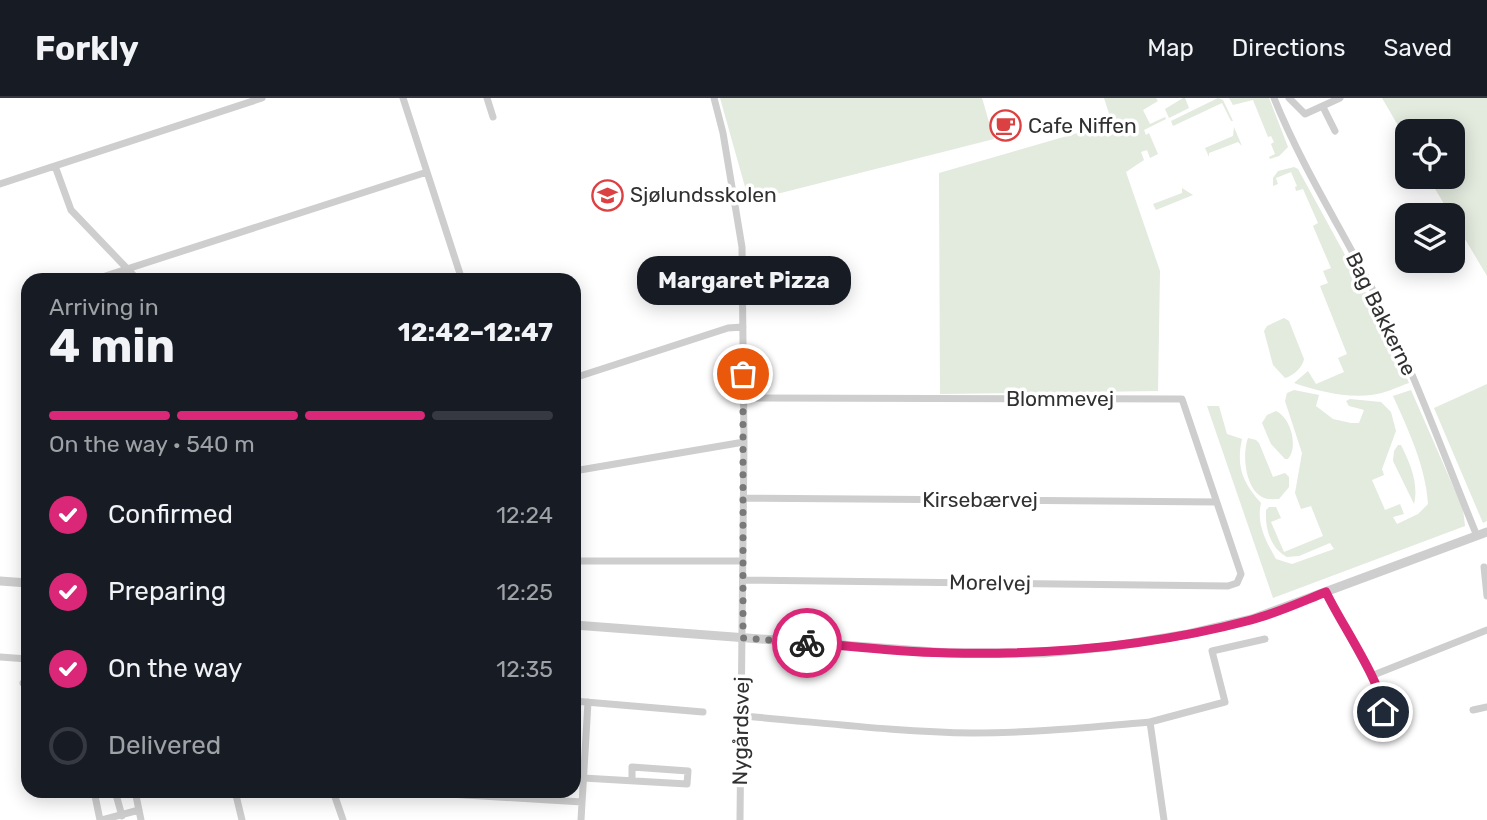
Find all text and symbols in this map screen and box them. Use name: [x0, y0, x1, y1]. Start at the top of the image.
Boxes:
text: Forkly: [35, 29, 139, 68]
text: Map: [1147, 34, 1194, 62]
text: Directions: [1232, 34, 1345, 62]
text: Saved: [1383, 34, 1452, 62]
cafe icon: Cafe Niffen: [988, 109, 1022, 143]
place label: Cafe Niffen: [1028, 113, 1137, 138]
map controls: [1395, 119, 1465, 273]
button: locate: [1395, 119, 1465, 189]
school or university icon: Sjølundsskolen: [590, 178, 624, 212]
place label: Sjølundsskolen: [630, 182, 777, 207]
button: layers: [1395, 203, 1465, 273]
street label: Bag Bakkerne: [1341, 248, 1422, 380]
callout: Margaret Pizza: [636, 255, 850, 304]
text: Margaret Pizza: [658, 266, 830, 294]
text: Arriving in: [49, 293, 159, 321]
text: 12:42–12:47: [398, 317, 553, 348]
text: 4 min: [49, 319, 175, 374]
pin: [713, 344, 773, 404]
icon: bag: [724, 355, 762, 393]
street label: Blommevej: [1006, 386, 1114, 411]
text: On the way · 540 m: [49, 430, 255, 458]
street label: Kirsebærvej: [922, 487, 1038, 512]
icon: check: [49, 496, 87, 534]
text: Confirmed: [108, 499, 233, 530]
text: 12:24: [496, 501, 553, 529]
street label: Morelvej: [949, 569, 1031, 596]
icon: check: [49, 573, 87, 611]
text: Preparing: [108, 576, 226, 607]
text: 12:25: [497, 578, 553, 606]
courier: [772, 608, 842, 678]
icon: bike: [788, 624, 826, 662]
icon: check: [49, 650, 87, 688]
text: On the way: [108, 653, 242, 684]
text: 12:35: [496, 655, 553, 683]
street label: Nygårdsvej: [727, 676, 754, 786]
pin: [1353, 682, 1413, 742]
icon: home: [1364, 693, 1402, 731]
text: Delivered: [108, 730, 221, 761]

